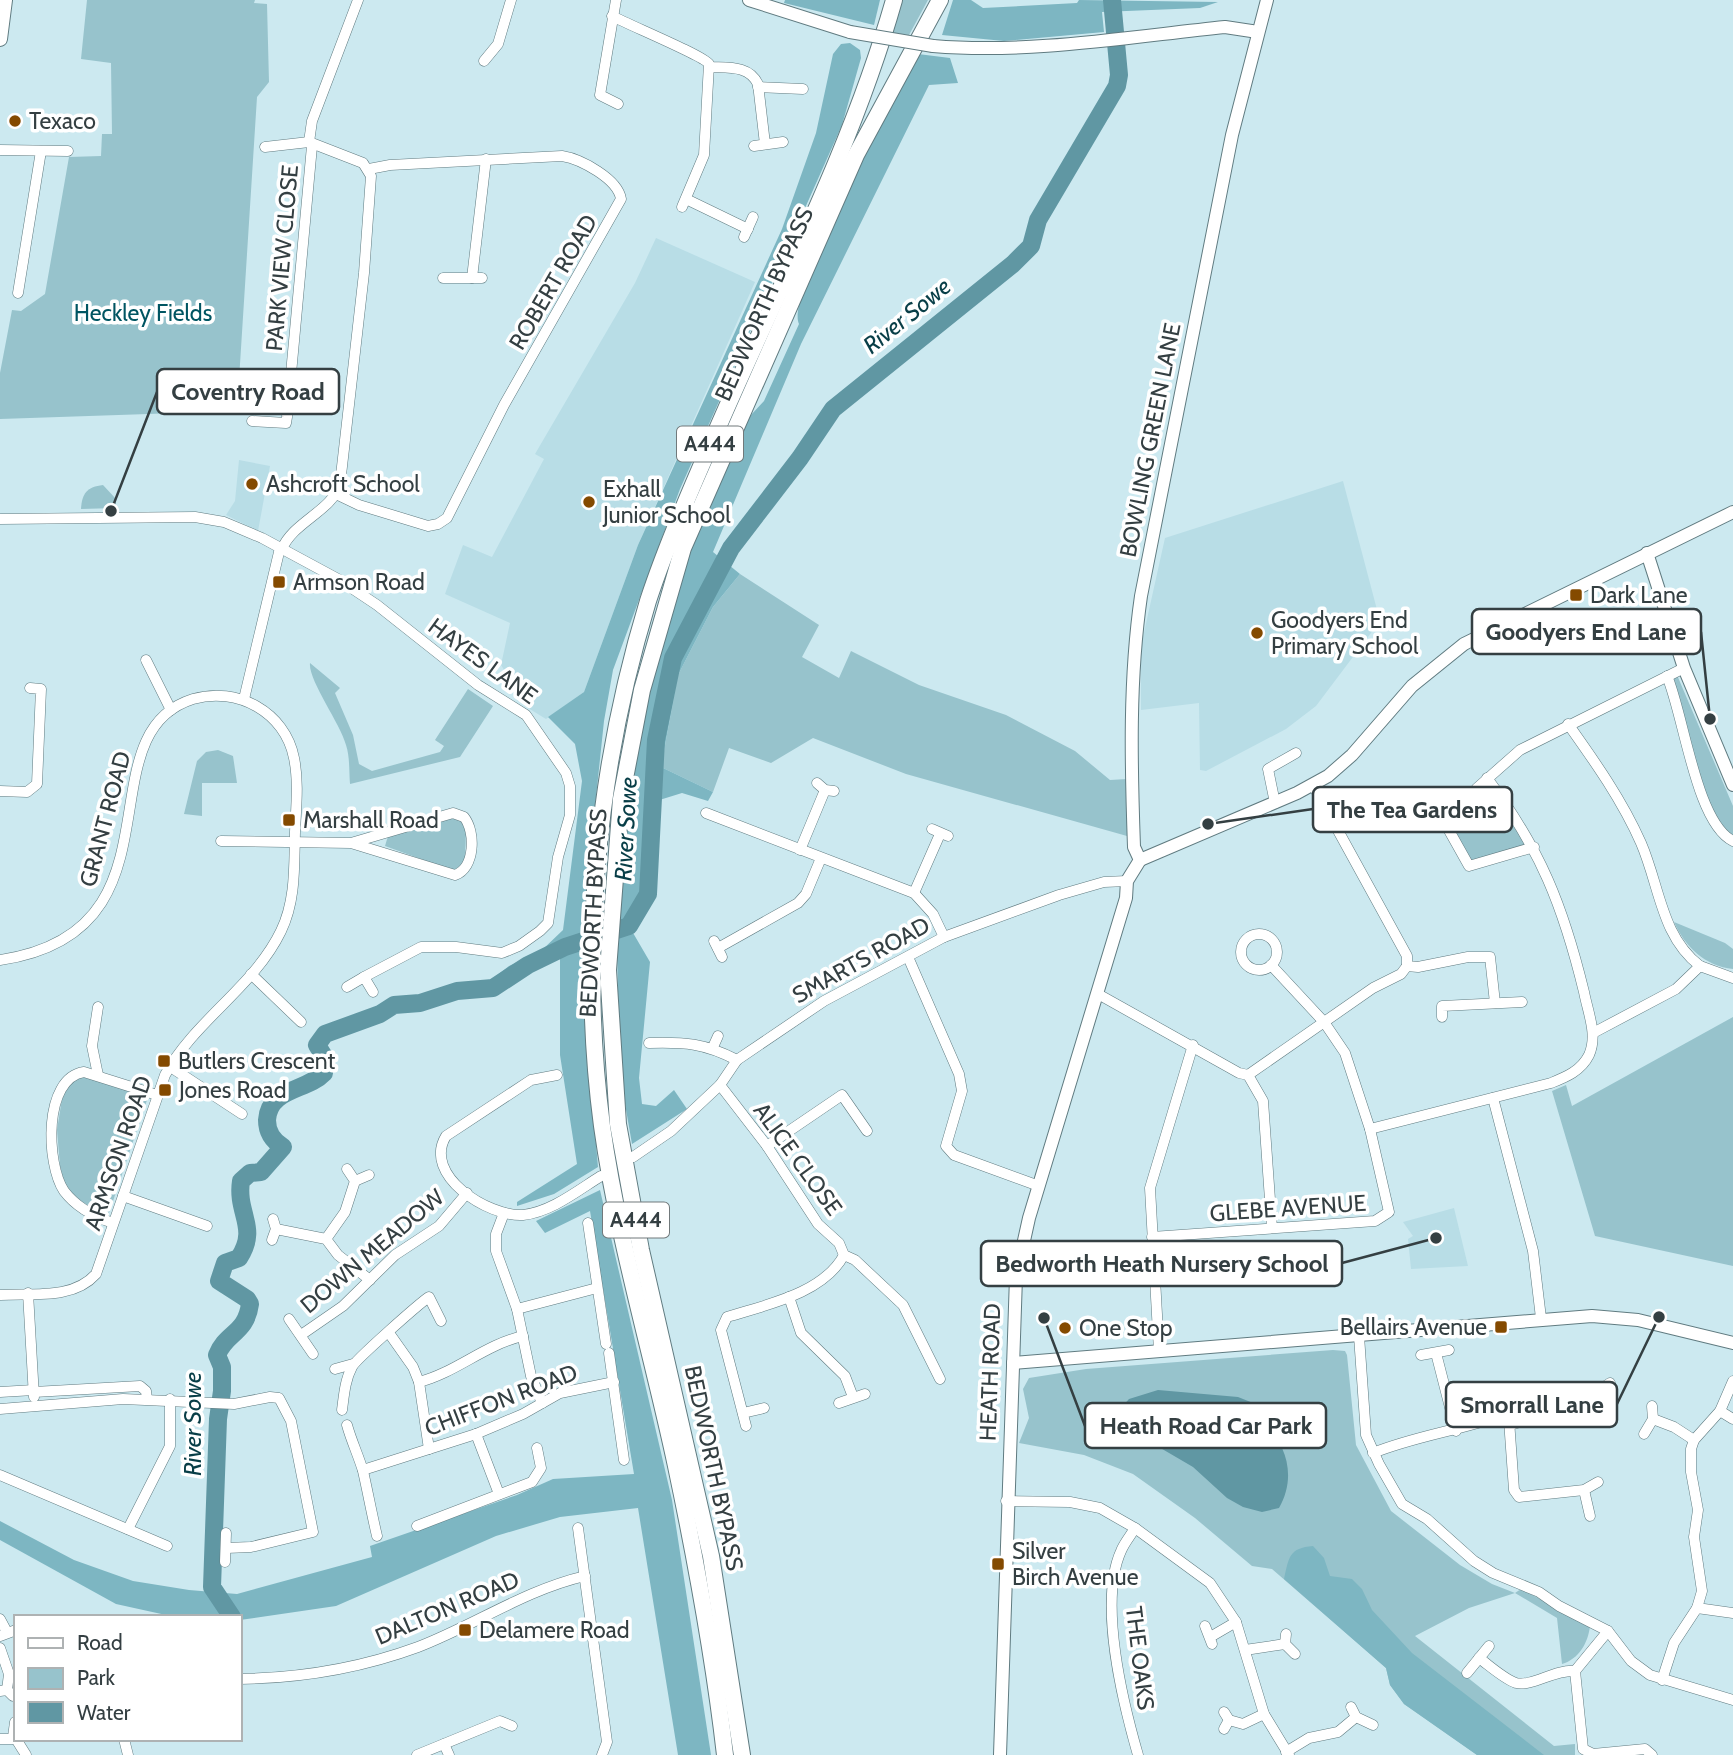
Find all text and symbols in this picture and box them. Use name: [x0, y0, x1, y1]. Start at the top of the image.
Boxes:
place label: Texaco: [29, 107, 96, 135]
marker: Texaco: [7, 113, 23, 129]
street label: PARK VIEW CLOSE: [260, 164, 304, 352]
street label: BEDWORTH BYPASS: [709, 203, 819, 405]
street label: ROBERT ROAD: [503, 209, 603, 355]
water label: River Sowe: [857, 272, 956, 360]
park label: Heckley Fields: [74, 299, 212, 327]
street label: BOWLING GREEN LANE: [1114, 320, 1186, 560]
callout: Coventry Road: [157, 369, 339, 414]
text: Coventry Road: [171, 377, 325, 406]
road number: A444: [677, 426, 743, 462]
place label: Ashcroft School: [266, 470, 420, 498]
place label: Exhall Junior School: [602, 475, 731, 529]
marker: Ashcroft School: [244, 476, 260, 492]
marker: Exhall Junior School: [581, 494, 597, 510]
place label: Armson Road: [293, 568, 425, 596]
marker: Armson Road: [271, 574, 287, 590]
place label: Dark Lane: [1590, 581, 1688, 609]
marker: Dark Lane: [1568, 587, 1584, 603]
place label: Goodyers End Primary School: [1271, 606, 1419, 660]
callout: Goodyers End Lane: [1472, 609, 1701, 654]
street label: HAYES LANE: [423, 612, 543, 710]
text: Goodyers End Lane: [1486, 617, 1686, 646]
marker: Goodyers End Primary School: [1249, 625, 1265, 641]
street label: GRANT ROAD: [73, 748, 137, 890]
water label: River Sowe: [608, 776, 643, 882]
callout: The Tea Gardens: [1313, 787, 1512, 832]
text: The Tea Gardens: [1327, 795, 1497, 824]
place label: Marshall Road: [303, 806, 439, 834]
street label: BEDWORTH BYPASS: [574, 808, 612, 1018]
marker: Marshall Road: [281, 812, 297, 828]
street label: SMARTS ROAD: [787, 911, 935, 1009]
place label: Butlers Crescent: [178, 1047, 335, 1075]
marker: Butlers Crescent: [156, 1053, 172, 1069]
street label: ARMSON ROAD: [78, 1072, 158, 1234]
place label: Jones Road: [178, 1076, 286, 1104]
marker: Jones Road: [157, 1082, 173, 1098]
street label: ALICE CLOSE: [748, 1097, 848, 1221]
street label: DOWN MEADOW: [294, 1183, 450, 1319]
street label: GLEBE AVENUE: [1209, 1189, 1367, 1227]
road number: A444: [603, 1202, 669, 1238]
callout: Bedworth Heath Nursery School: [981, 1241, 1342, 1286]
text: Bedworth Heath Nursery School: [995, 1249, 1329, 1278]
street label: HEATH ROAD: [974, 1303, 1006, 1441]
place label: Bellairs Avenue: [1340, 1313, 1487, 1341]
place label: One Stop: [1079, 1314, 1173, 1342]
marker: Bellairs Avenue: [1493, 1319, 1509, 1335]
marker: One Stop: [1057, 1320, 1073, 1336]
street label: CHIFFON ROAD: [421, 1358, 581, 1442]
street label: BEDWORTH BYPASS: [679, 1363, 749, 1573]
water label: River Sowe: [178, 1372, 207, 1476]
callout: Smorrall Lane: [1446, 1382, 1617, 1427]
text: Smorrall Lane: [1460, 1390, 1604, 1419]
callout: Heath Road Car Park: [1085, 1403, 1326, 1448]
text: Heath Road Car Park: [1100, 1411, 1313, 1440]
place label: Silver Birch Avenue: [1012, 1537, 1139, 1591]
marker: Silver Birch Avenue: [990, 1556, 1006, 1572]
street label: DALTON ROAD: [371, 1565, 523, 1651]
street label: THE OAKS: [1120, 1605, 1160, 1711]
legend: [14, 1615, 242, 1741]
place label: Delamere Road: [479, 1616, 630, 1644]
marker: Delamere Road: [457, 1622, 473, 1638]
text: Road: [77, 1630, 123, 1655]
text: Park: [77, 1665, 115, 1690]
text: Water: [77, 1700, 131, 1725]

